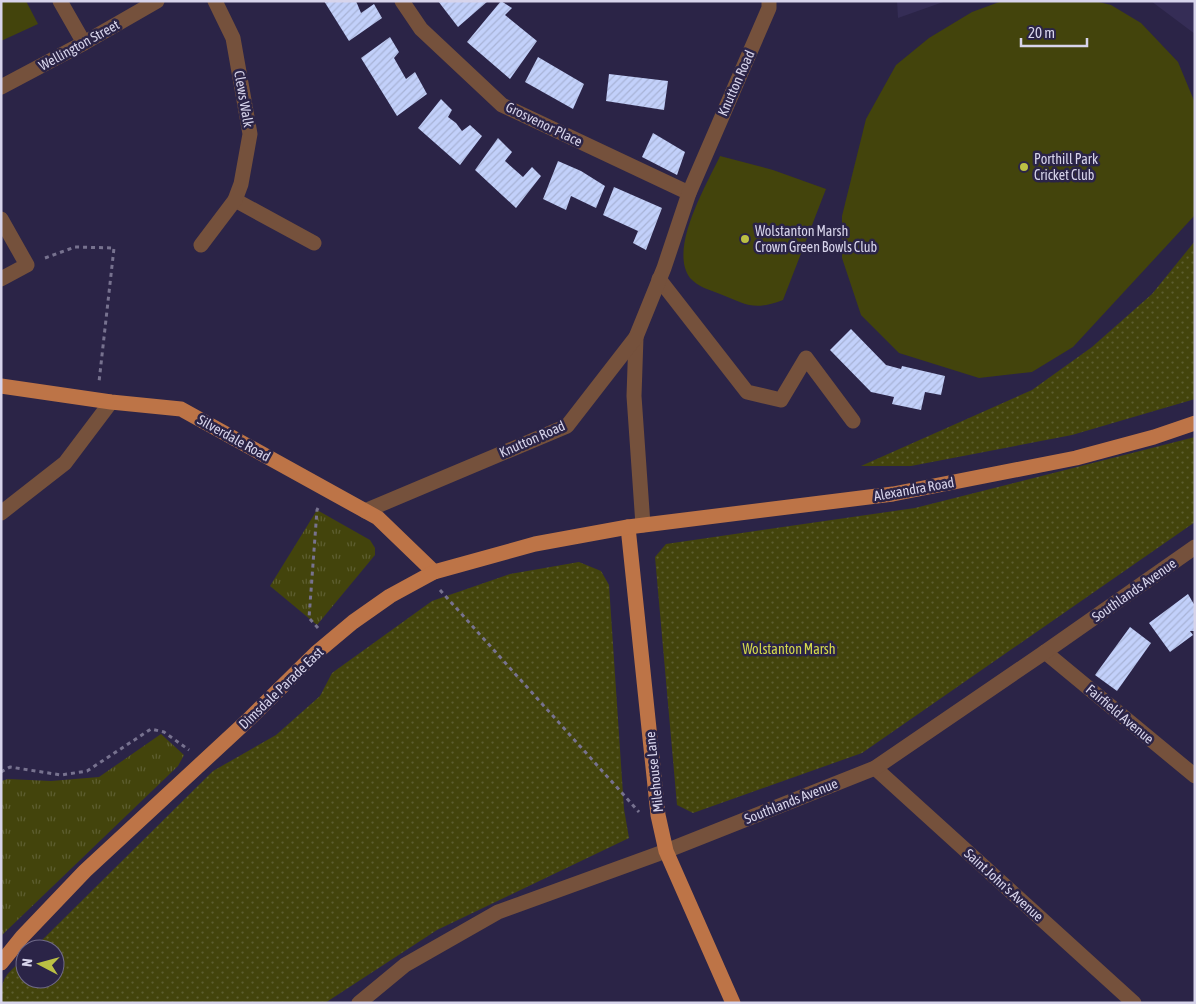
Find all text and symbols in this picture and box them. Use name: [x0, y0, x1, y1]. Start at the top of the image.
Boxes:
scale bar: [1021, 15, 1087, 47]
street label: Wellington Street: [36, 16, 122, 74]
text: 20 m: [1028, 24, 1055, 41]
street label: Knutton Road: [714, 48, 758, 118]
street label: Clews Walk: [231, 69, 257, 129]
street label: Grosvenor Place: [503, 99, 585, 149]
place label: Porthill Park Cricket Club: [1034, 151, 1098, 183]
marker: Porthill Park Cricket Club: [1018, 161, 1030, 173]
place label: Wolstanton Marsh Crown Green Bowls Club: [755, 223, 878, 255]
marker: Wolstanton Marsh Crown Green Bowls Club: [739, 233, 751, 245]
street label: Silverdale Road: [195, 411, 273, 465]
street label: Knutton Road: [497, 417, 567, 461]
street label: Alexandra Road: [873, 474, 955, 504]
street label: Southlands Avenue: [1089, 555, 1179, 625]
park label: Wolstanton Marsh: [742, 641, 836, 657]
street label: Dimsdale Parade East: [236, 644, 326, 732]
street label: Fairfield Avenue: [1083, 681, 1157, 747]
street label: Milehouse Lane: [642, 731, 666, 813]
street label: Southlands Avenue: [742, 775, 840, 827]
street label: Saint John's Avenue: [961, 845, 1047, 925]
north arrow: [15, 939, 65, 989]
text: N: [19, 958, 35, 968]

